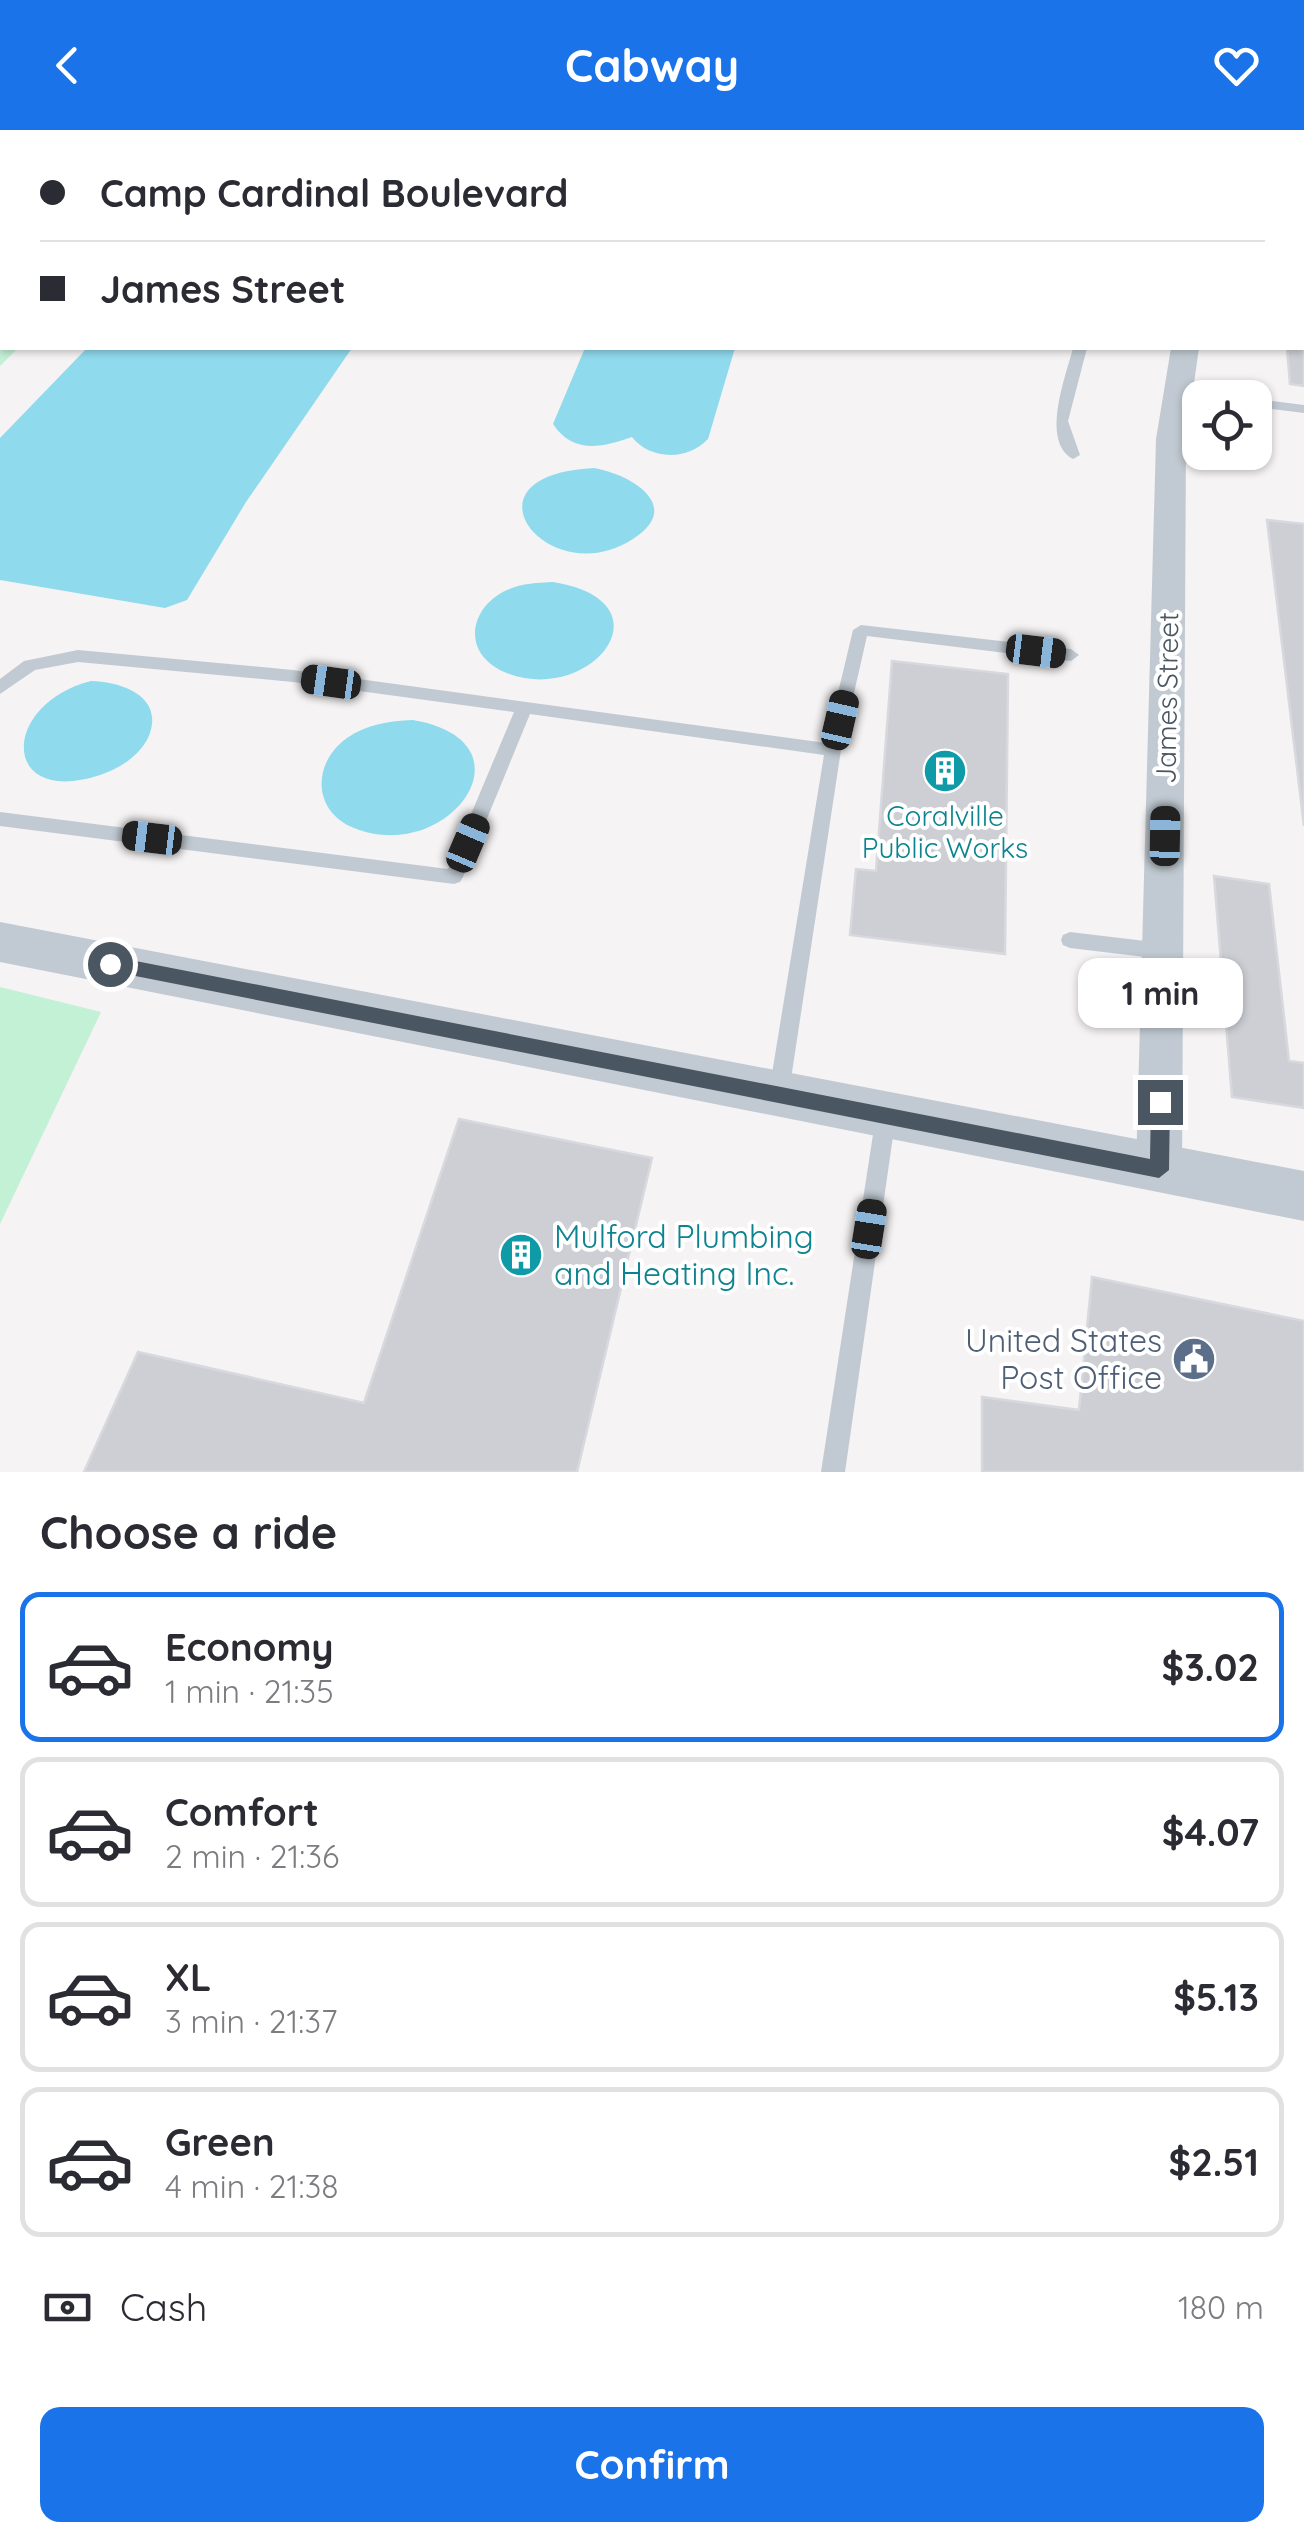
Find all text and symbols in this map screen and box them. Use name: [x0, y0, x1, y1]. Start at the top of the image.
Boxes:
text: Cabway: [565, 37, 739, 93]
icon: back: [40, 38, 95, 93]
icon: heart: [1209, 38, 1264, 93]
text: Camp Cardinal Boulevard: [100, 169, 568, 217]
text: James Street: [100, 265, 346, 313]
map controls: [1182, 380, 1272, 470]
button: locate: [1182, 380, 1272, 470]
street label: James Street: [1148, 612, 1185, 784]
car: [1004, 632, 1068, 670]
car: [299, 663, 363, 701]
car: [819, 687, 861, 753]
building icon: Coralville Public Works: [922, 748, 968, 794]
place label: Coralville Public Works: [862, 798, 1028, 865]
car: [1149, 806, 1181, 866]
car: [442, 810, 494, 876]
car: [120, 819, 184, 857]
route start: [88, 942, 133, 987]
callout: 1 min: [1078, 957, 1242, 1027]
text: 1 min: [1122, 973, 1199, 1013]
route end: [1138, 1080, 1183, 1125]
car: [849, 1197, 889, 1261]
place label: Mulford Plumbing and Heating Inc.: [554, 1216, 814, 1293]
building icon: Mulford Plumbing and Heating Inc.: [498, 1232, 544, 1278]
place label: United States Post Office: [965, 1320, 1162, 1397]
public building icon: United States Post Office: [1171, 1336, 1217, 1382]
text: Choose a ride: [40, 1504, 337, 1560]
icon: car: [45, 1622, 135, 1712]
text: Economy: [165, 1623, 334, 1671]
text: $3.02: [1161, 1643, 1259, 1691]
text: 1 min · 21:35: [165, 1671, 334, 1711]
icon: car: [45, 1787, 135, 1877]
text: Comfort: [165, 1788, 319, 1836]
text: $4.07: [1162, 1808, 1259, 1856]
text: 2 min · 21:36: [165, 1836, 339, 1876]
icon: car: [45, 1952, 135, 2042]
text: XL: [165, 1953, 211, 2001]
text: $5.13: [1173, 1973, 1259, 2021]
text: 3 min · 21:37: [165, 2001, 337, 2041]
icon: car: [45, 2117, 135, 2207]
text: Green: [165, 2118, 275, 2166]
text: $2.51: [1169, 2138, 1259, 2186]
text: 4 min · 21:38: [165, 2166, 338, 2206]
icon: cash: [40, 2280, 95, 2335]
text: Cash: [120, 2283, 207, 2331]
text: 180 m: [1178, 2287, 1264, 2327]
button: Confirm: [40, 2407, 1264, 2522]

